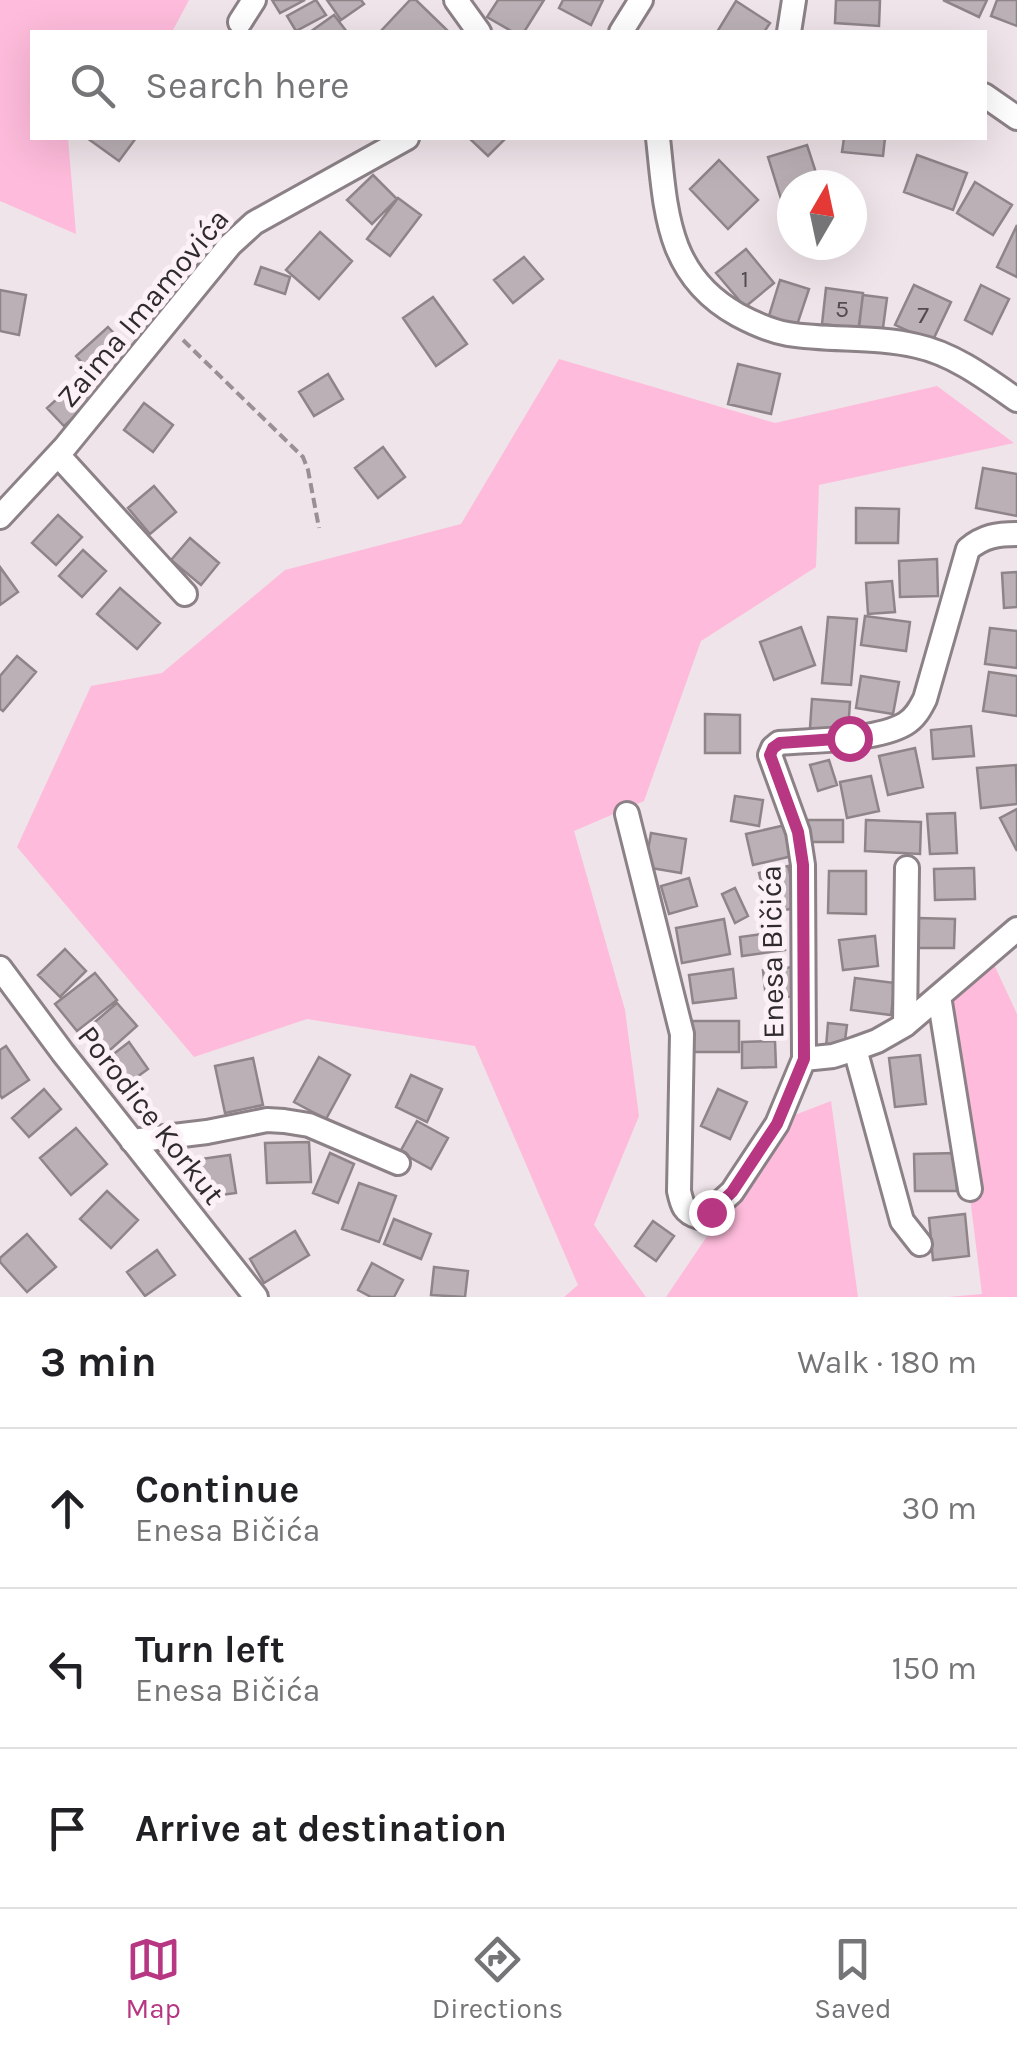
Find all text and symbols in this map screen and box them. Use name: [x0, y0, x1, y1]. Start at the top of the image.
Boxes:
search box: [30, 30, 987, 140]
icon: search: [65, 58, 120, 113]
text: Search here: [145, 63, 349, 108]
north arrow: [777, 170, 867, 260]
street label: Zaima Imamovića: [49, 201, 237, 415]
house number: 1: [741, 264, 749, 293]
house number: 5: [835, 294, 849, 323]
house number: 7: [917, 300, 929, 329]
route start: [827, 716, 873, 762]
street label: Enesa Bičića: [752, 865, 792, 1039]
street label: Porodice Korkut: [70, 1018, 232, 1212]
route end: [689, 1190, 735, 1236]
text: 3 min: [40, 1337, 157, 1387]
text: Walk · 180 m: [797, 1344, 977, 1381]
text: Continue: [135, 1467, 299, 1512]
icon: ahead: [40, 1481, 95, 1536]
text: 30 m: [902, 1490, 977, 1527]
text: Enesa Bičića: [135, 1512, 320, 1549]
text: Turn left: [135, 1627, 285, 1672]
icon: left: [40, 1641, 95, 1696]
text: 150 m: [892, 1650, 977, 1687]
text: Enesa Bičića: [135, 1672, 320, 1709]
icon: arrive: [40, 1801, 95, 1856]
text: Arrive at destination: [135, 1806, 507, 1851]
tab: Map: [125, 1932, 181, 2025]
tab: Directions: [432, 1932, 563, 2025]
tab: Saved: [814, 1932, 892, 2025]

